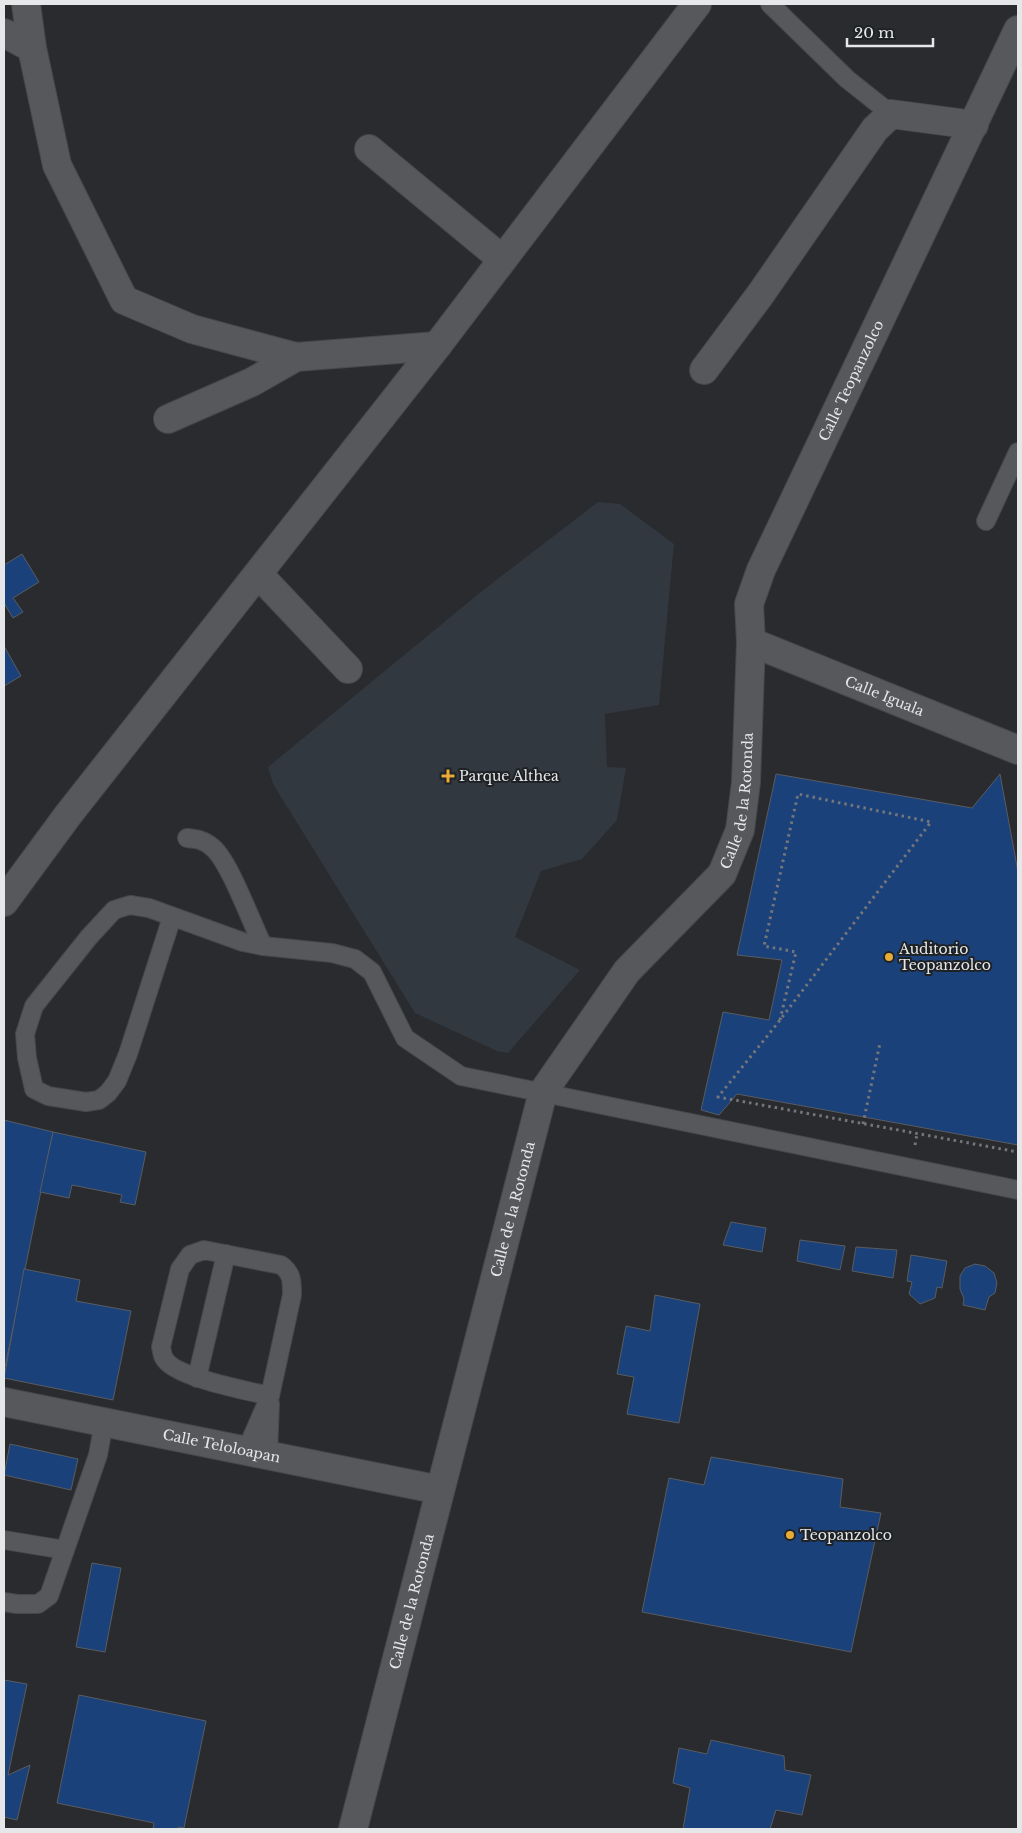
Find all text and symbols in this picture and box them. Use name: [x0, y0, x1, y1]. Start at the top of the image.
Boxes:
scale bar: [847, 15, 933, 47]
text: 20 m: [854, 23, 894, 42]
street label: Calle Teopanzolco: [815, 317, 888, 444]
street label: Calle Iguala: [842, 672, 927, 720]
street label: Calle de la Rotonda: [716, 732, 757, 872]
place label: Parque Althea: [459, 767, 559, 785]
marker: Parque Althea: [441, 769, 455, 783]
place label: Auditorio Teopanzolco: [898, 940, 991, 974]
marker: Auditorio Teopanzolco: [883, 951, 895, 963]
street label: Calle de la Rotonda: [487, 1139, 539, 1279]
street label: Calle Teloloapan: [161, 1425, 282, 1467]
place label: Teopanzolco: [800, 1526, 892, 1544]
marker: Teopanzolco: [784, 1529, 796, 1541]
street label: Calle de la Rotonda: [386, 1532, 438, 1671]

